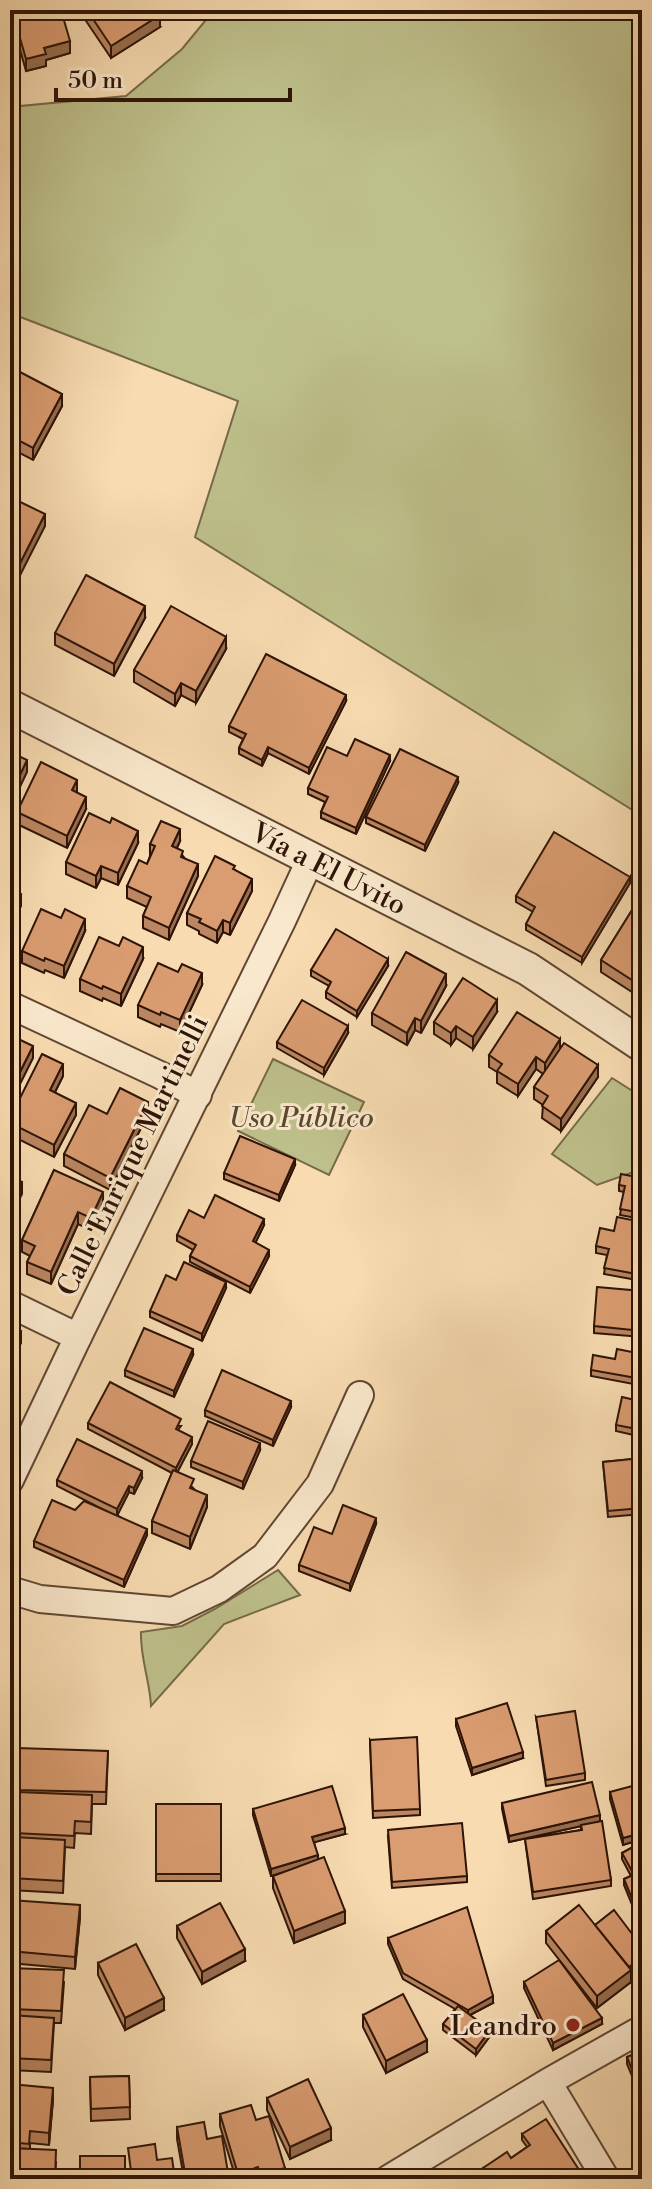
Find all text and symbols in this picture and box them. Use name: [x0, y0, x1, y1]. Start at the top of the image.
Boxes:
scale bar: [56, 52, 290, 102]
text: 50 m: [68, 66, 123, 96]
street label: Vía a El Uvito: [244, 815, 412, 923]
street label: Calle Enrique Martinelli: [50, 1009, 217, 1302]
park label: Uso Público: [228, 1101, 374, 1136]
place label: Leandro: [450, 2009, 557, 2044]
marker: Leandro: [564, 2016, 582, 2034]

